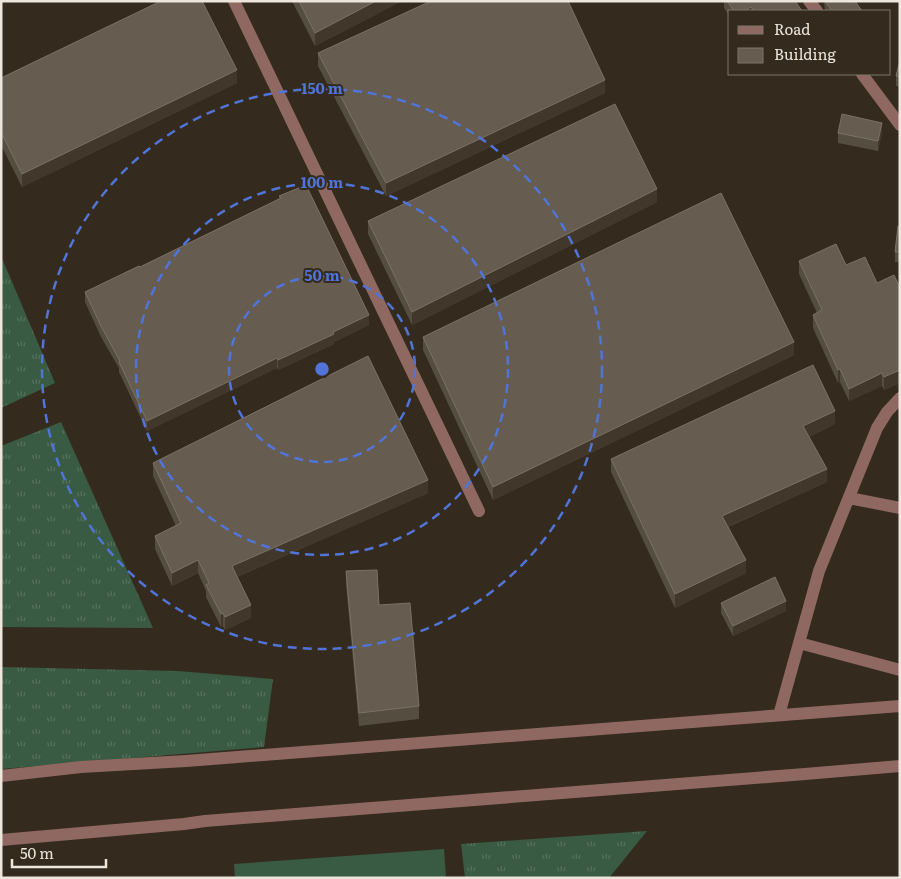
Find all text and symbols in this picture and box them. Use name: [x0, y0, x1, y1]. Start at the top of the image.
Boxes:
legend: [728, 10, 891, 75]
text: Road: [774, 17, 810, 40]
text: Building: [774, 42, 836, 65]
text: 150 m: [301, 76, 343, 99]
text: 100 m: [301, 170, 343, 193]
text: 50 m: [304, 263, 340, 286]
centre of rings: [313, 360, 331, 378]
scale bar: [12, 836, 106, 868]
text: 50 m: [20, 841, 54, 864]

